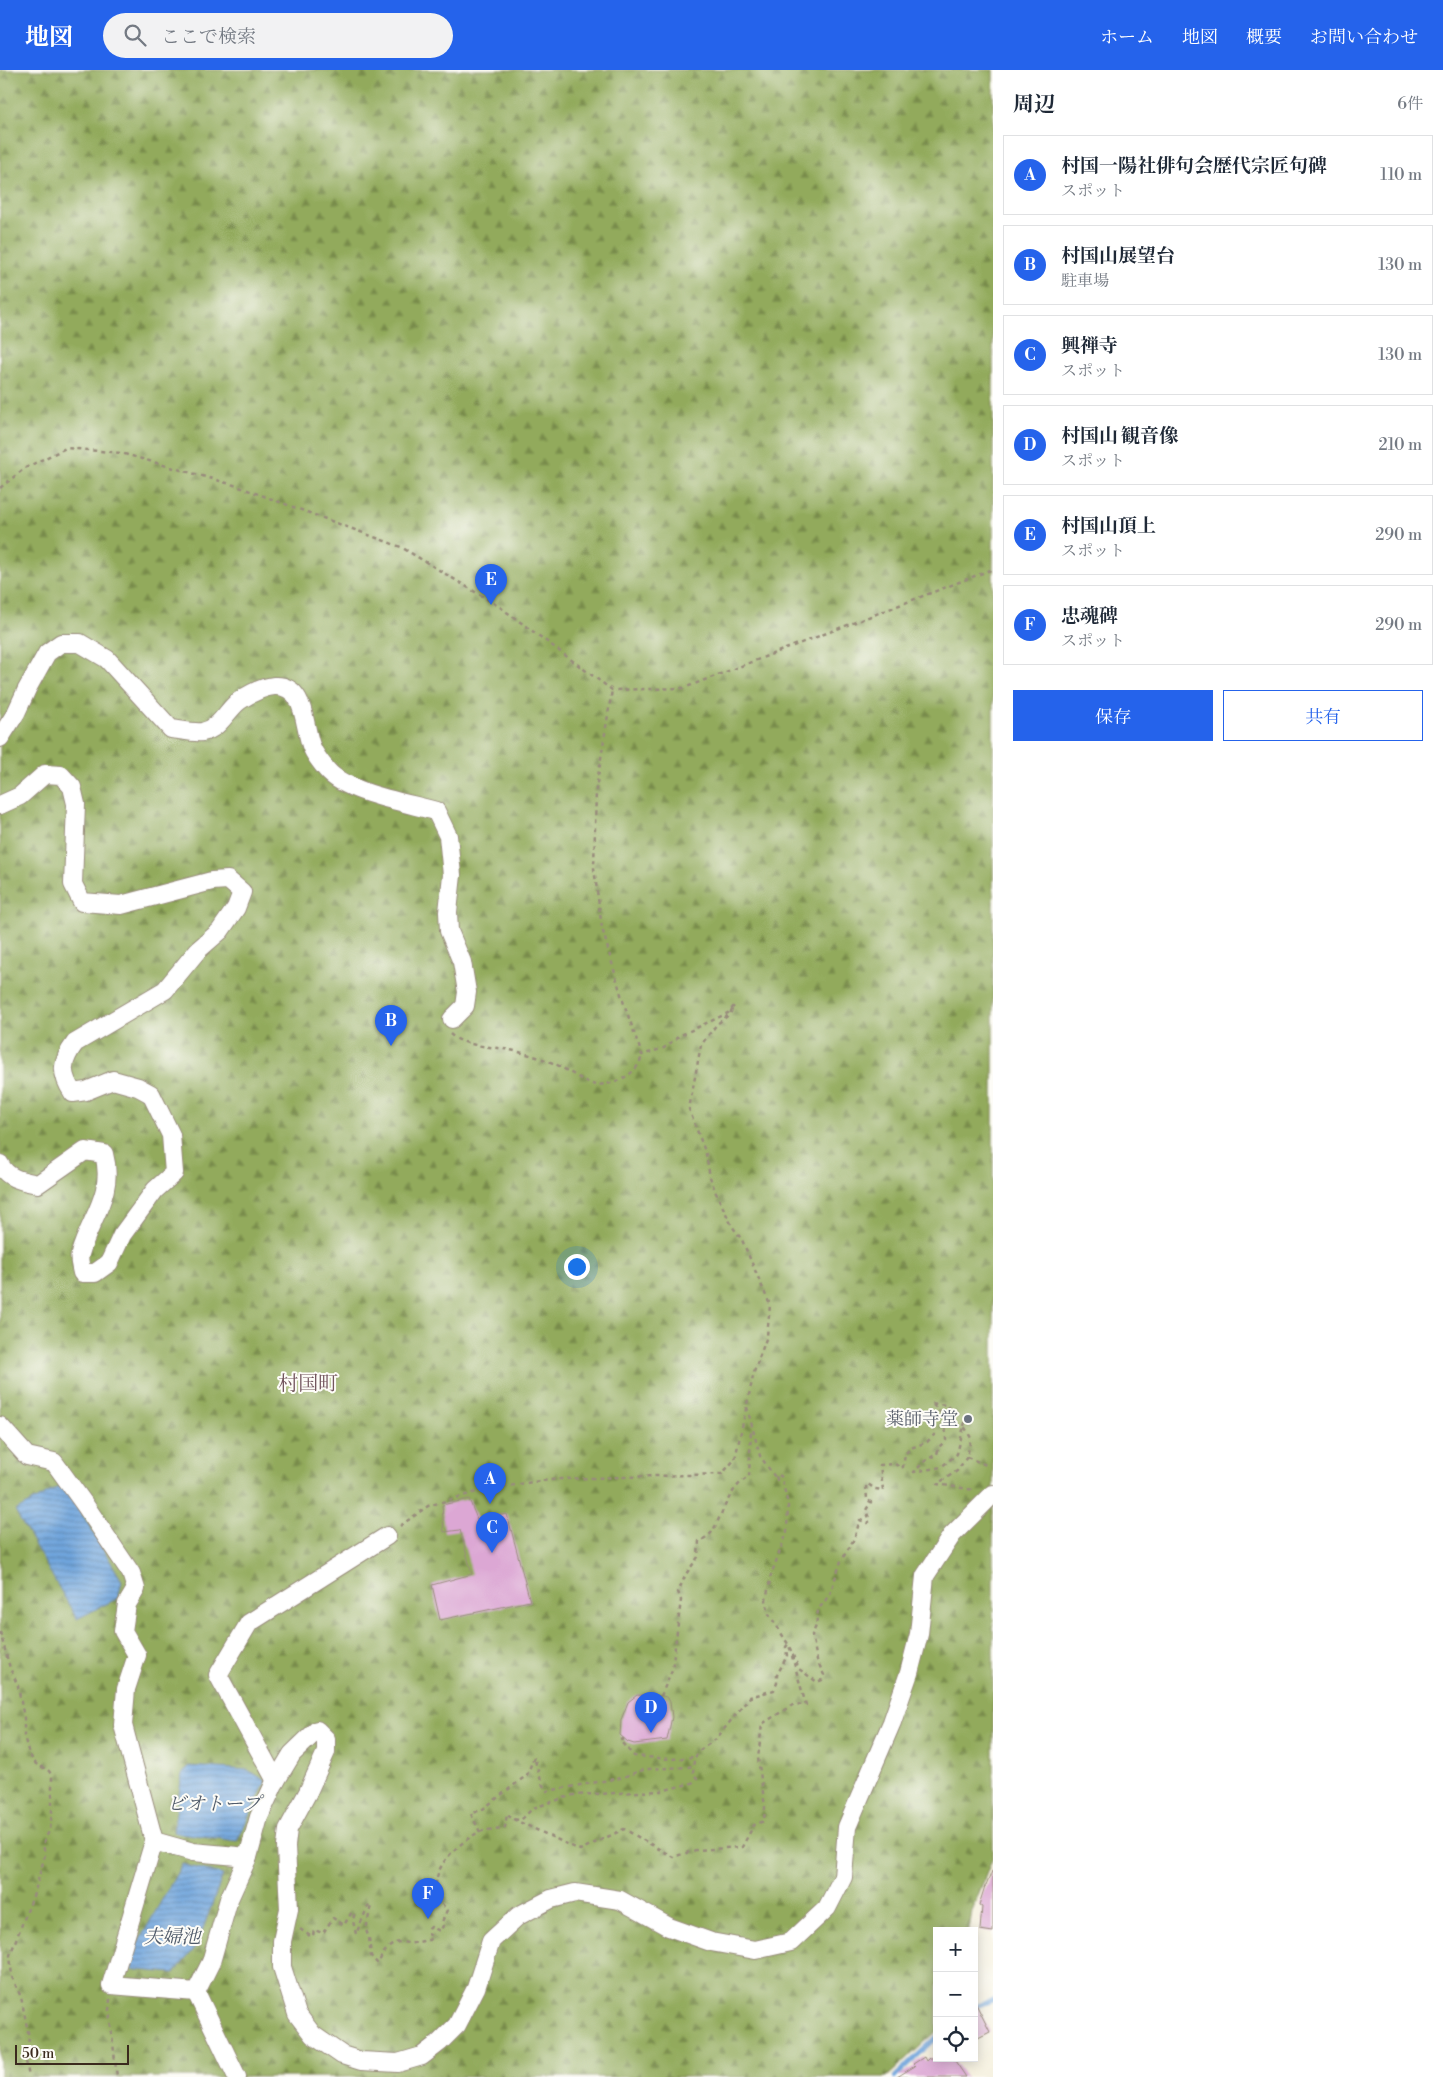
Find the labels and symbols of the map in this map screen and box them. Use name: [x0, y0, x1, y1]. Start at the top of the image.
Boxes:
pin: E: [475, 564, 507, 605]
pin: B: [375, 1005, 407, 1046]
your location: [564, 1254, 590, 1280]
district label: 村国町: [278, 1372, 338, 1397]
place label: 薬師寺堂: [886, 1408, 958, 1431]
marker: 薬師寺堂: [962, 1413, 974, 1425]
pin: A: [474, 1463, 506, 1504]
pin: C: [476, 1512, 508, 1553]
pin: D: [635, 1692, 667, 1733]
water label: ビオトープ: [167, 1792, 265, 1816]
pin: F: [412, 1878, 444, 1919]
water label: 夫婦池: [143, 1925, 202, 1949]
scale bar: [15, 2042, 129, 2065]

